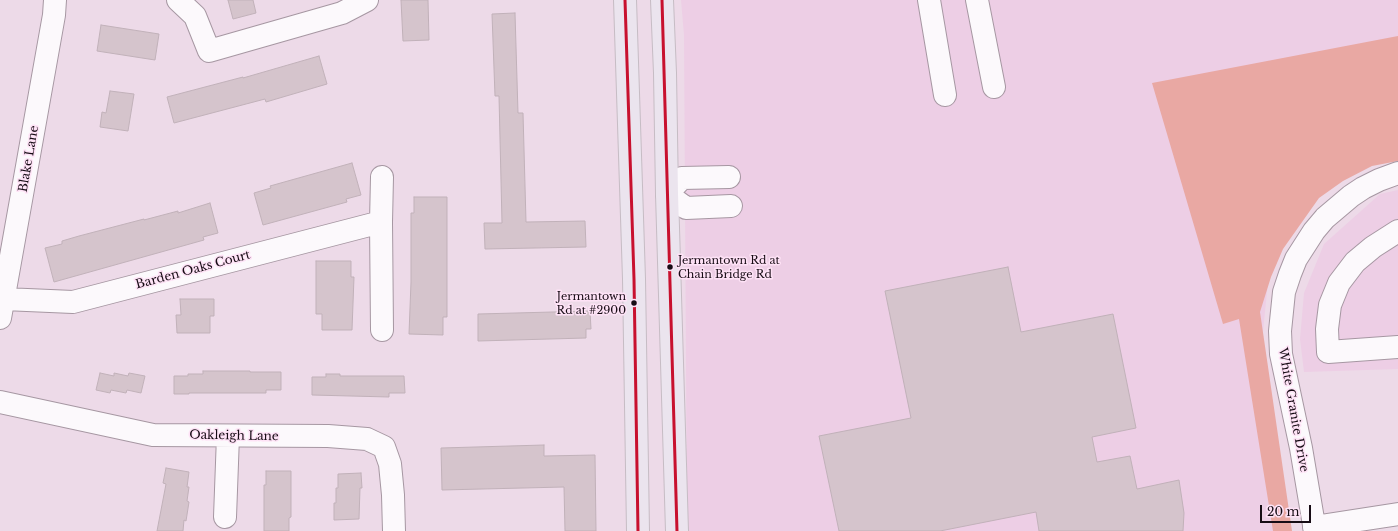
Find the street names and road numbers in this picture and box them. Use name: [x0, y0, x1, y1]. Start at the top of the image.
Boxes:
street label: Blake Lane: [16, 124, 42, 194]
street label: Barden Oaks Court: [134, 248, 252, 292]
street label: White Granite Drive: [1275, 347, 1311, 473]
street label: Oakleigh Lane: [189, 428, 279, 444]

